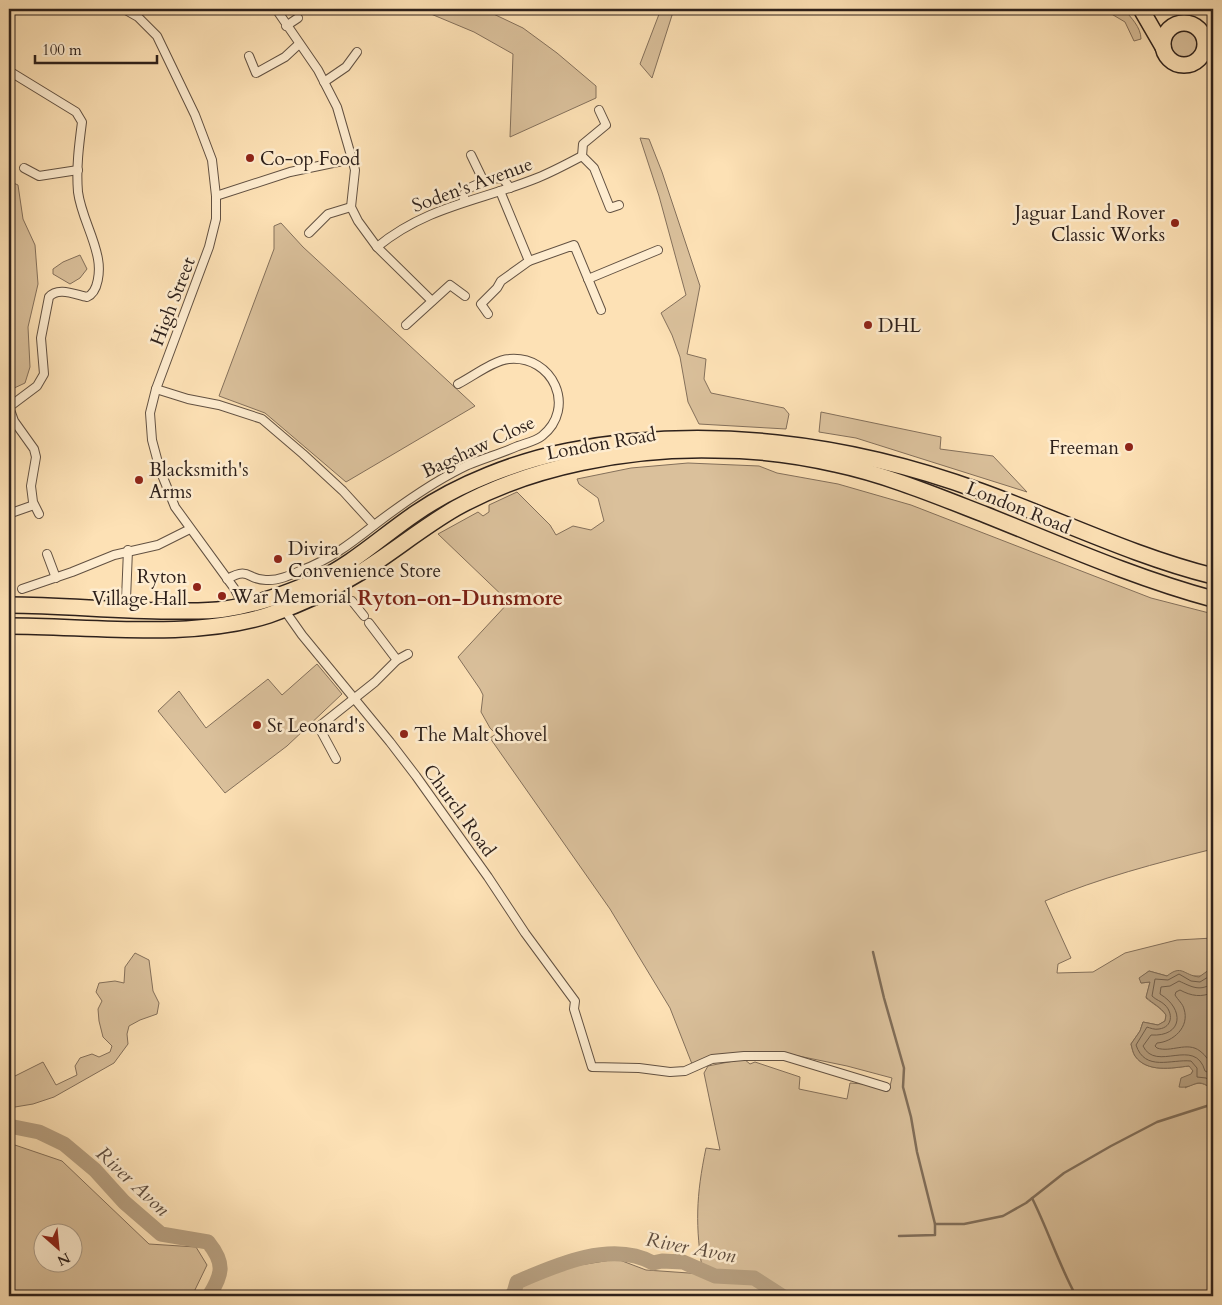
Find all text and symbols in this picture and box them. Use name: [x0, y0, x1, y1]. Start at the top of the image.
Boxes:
scale bar: [35, 32, 158, 64]
text: 100 m: [42, 40, 82, 60]
place label: Co-op Food: [260, 146, 360, 172]
street label: Soden's Avenue: [408, 151, 536, 219]
marker: Co-op Food: [244, 152, 256, 164]
place label: Jaguar Land Rover Classic Works: [1012, 200, 1165, 248]
marker: Jaguar Land Rover Classic Works: [1169, 217, 1181, 229]
street label: High Street: [144, 253, 202, 349]
place label: DHL: [878, 313, 921, 339]
marker: DHL: [862, 319, 874, 331]
street label: Bagshaw Close: [418, 409, 539, 484]
street label: London Road: [544, 422, 658, 466]
place label: Freeman: [1049, 435, 1119, 461]
marker: Freeman: [1123, 441, 1135, 453]
place label: Blacksmith's Arms: [149, 457, 249, 505]
marker: Blacksmith's Arms: [133, 474, 145, 486]
street label: London Road: [962, 475, 1075, 541]
place label: Divira Convenience Store: [288, 536, 441, 584]
marker: Divira Convenience Store: [272, 553, 284, 565]
place label: Ryton Village Hall: [92, 564, 187, 612]
marker: Ryton Village Hall: [191, 581, 203, 593]
place label: War Memorial: [231, 584, 352, 610]
district label: Ryton-on-Dunsmore: [357, 584, 563, 613]
marker: War Memorial: [216, 590, 228, 602]
place label: St Leonard's: [267, 713, 365, 739]
marker: St Leonard's: [251, 719, 263, 731]
place label: The Malt Shovel: [414, 722, 548, 748]
marker: The Malt Shovel: [398, 728, 410, 740]
street label: Church Road: [417, 759, 502, 862]
water label: River Avon: [90, 1140, 175, 1223]
north arrow: [32, 1222, 82, 1272]
water label: River Avon: [644, 1226, 738, 1269]
text: N: [54, 1248, 73, 1270]

